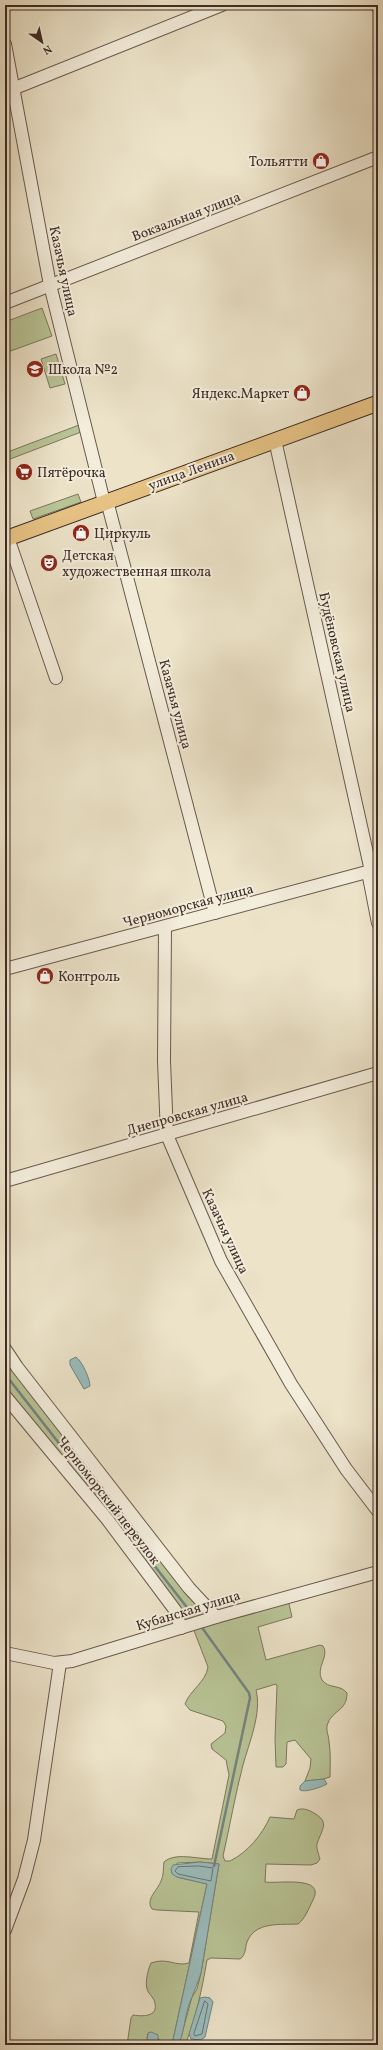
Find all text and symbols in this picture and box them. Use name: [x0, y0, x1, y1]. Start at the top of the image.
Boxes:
north arrow: [22, 22, 62, 62]
text: N: [39, 41, 54, 58]
shop icon: Тольятти: [311, 151, 331, 171]
place label: Тольятти: [249, 153, 308, 172]
street label: Вокзальная улица: [129, 188, 244, 247]
street label: Казачья улица: [44, 224, 81, 318]
school or university icon: Школа №2: [25, 359, 45, 379]
place label: Школа №2: [48, 361, 118, 380]
shop icon: Яндекс.Маркет: [292, 383, 312, 403]
place label: Яндекс.Маркет: [192, 385, 289, 404]
street label: улица Ленина: [146, 447, 237, 496]
supermarket icon: Пятёрочка: [14, 462, 34, 482]
place label: Пятёрочка: [37, 464, 106, 483]
shop icon: Циркуль: [71, 523, 91, 543]
place label: Циркуль: [94, 525, 151, 544]
place label: Детская художественная школа: [62, 547, 211, 582]
theatre icon: Детская художественная школа: [39, 553, 59, 573]
street label: Будёновская улица: [313, 590, 360, 714]
street label: Казачья улица: [153, 657, 196, 751]
street label: Черноморская улица: [121, 880, 256, 933]
shop icon: Контроль: [35, 966, 55, 986]
place label: Контроль: [58, 968, 120, 987]
street label: Днепровская улица: [125, 1088, 250, 1141]
street label: Казачья улица: [197, 1186, 253, 1277]
street label: Черноморский переулок: [52, 1433, 164, 1569]
street label: Кубанская улица: [134, 1587, 243, 1636]

